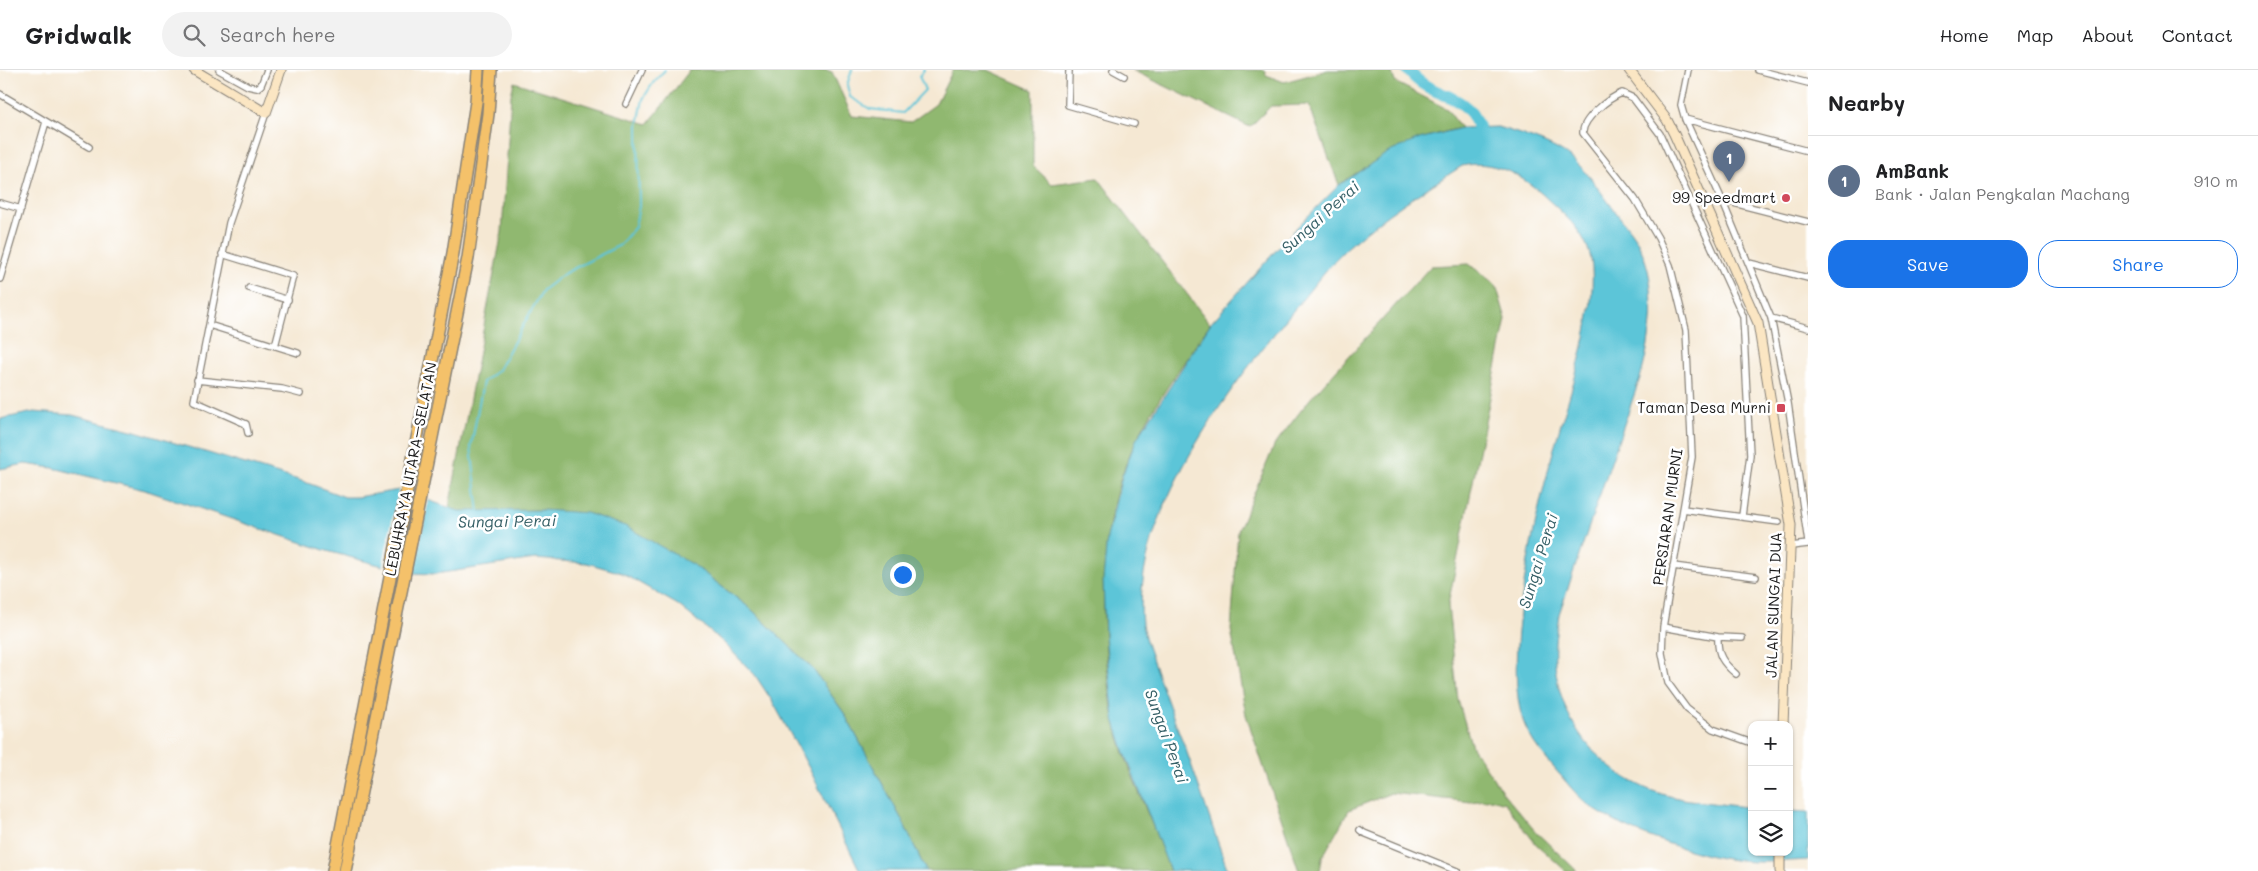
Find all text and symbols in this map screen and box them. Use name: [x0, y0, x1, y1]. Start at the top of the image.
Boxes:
search box: [162, 12, 512, 57]
text: Gridwalk: [25, 19, 132, 50]
icon: search: [180, 21, 208, 49]
text: Search here: [220, 22, 336, 47]
text: Home: [1940, 23, 1989, 47]
text: Map: [2017, 23, 2053, 47]
text: About: [2081, 23, 2134, 47]
text: Contact: [2162, 23, 2233, 47]
text: Nearby: [1828, 89, 1905, 116]
pin: 1: [1713, 141, 1745, 182]
text: AmBank: [1875, 158, 1949, 183]
text: 1: [1840, 170, 1848, 191]
text: 910 m: [2194, 170, 2238, 191]
water label: Sungai Perai: [1276, 176, 1363, 257]
text: Bank · Jalan Pengkalan Machang: [1875, 183, 2130, 204]
place label: 99 Speedmart: [1672, 187, 1776, 207]
marker: 99 Speedmart: [1780, 192, 1792, 204]
button: Save: [1828, 240, 2028, 288]
button: Share: [2038, 240, 2238, 288]
street label: LEBUHRAYA UTARA–SELATAN: [379, 360, 441, 578]
place label: Taman Desa Murni: [1637, 397, 1771, 417]
marker: Taman Desa Murni: [1775, 402, 1787, 414]
street label: PERSIARAN MURNI: [1648, 447, 1687, 587]
water label: Sungai Perai: [458, 509, 557, 532]
water label: Sungai Perai: [1513, 511, 1562, 611]
street label: JALAN SUNGAI DUA: [1760, 532, 1786, 678]
your location: [890, 562, 916, 588]
water label: Sungai Perai: [1141, 686, 1194, 786]
map controls: [1748, 721, 1793, 856]
button: +: [1748, 721, 1793, 766]
button: −: [1748, 766, 1793, 811]
button: layers: [1748, 811, 1793, 856]

